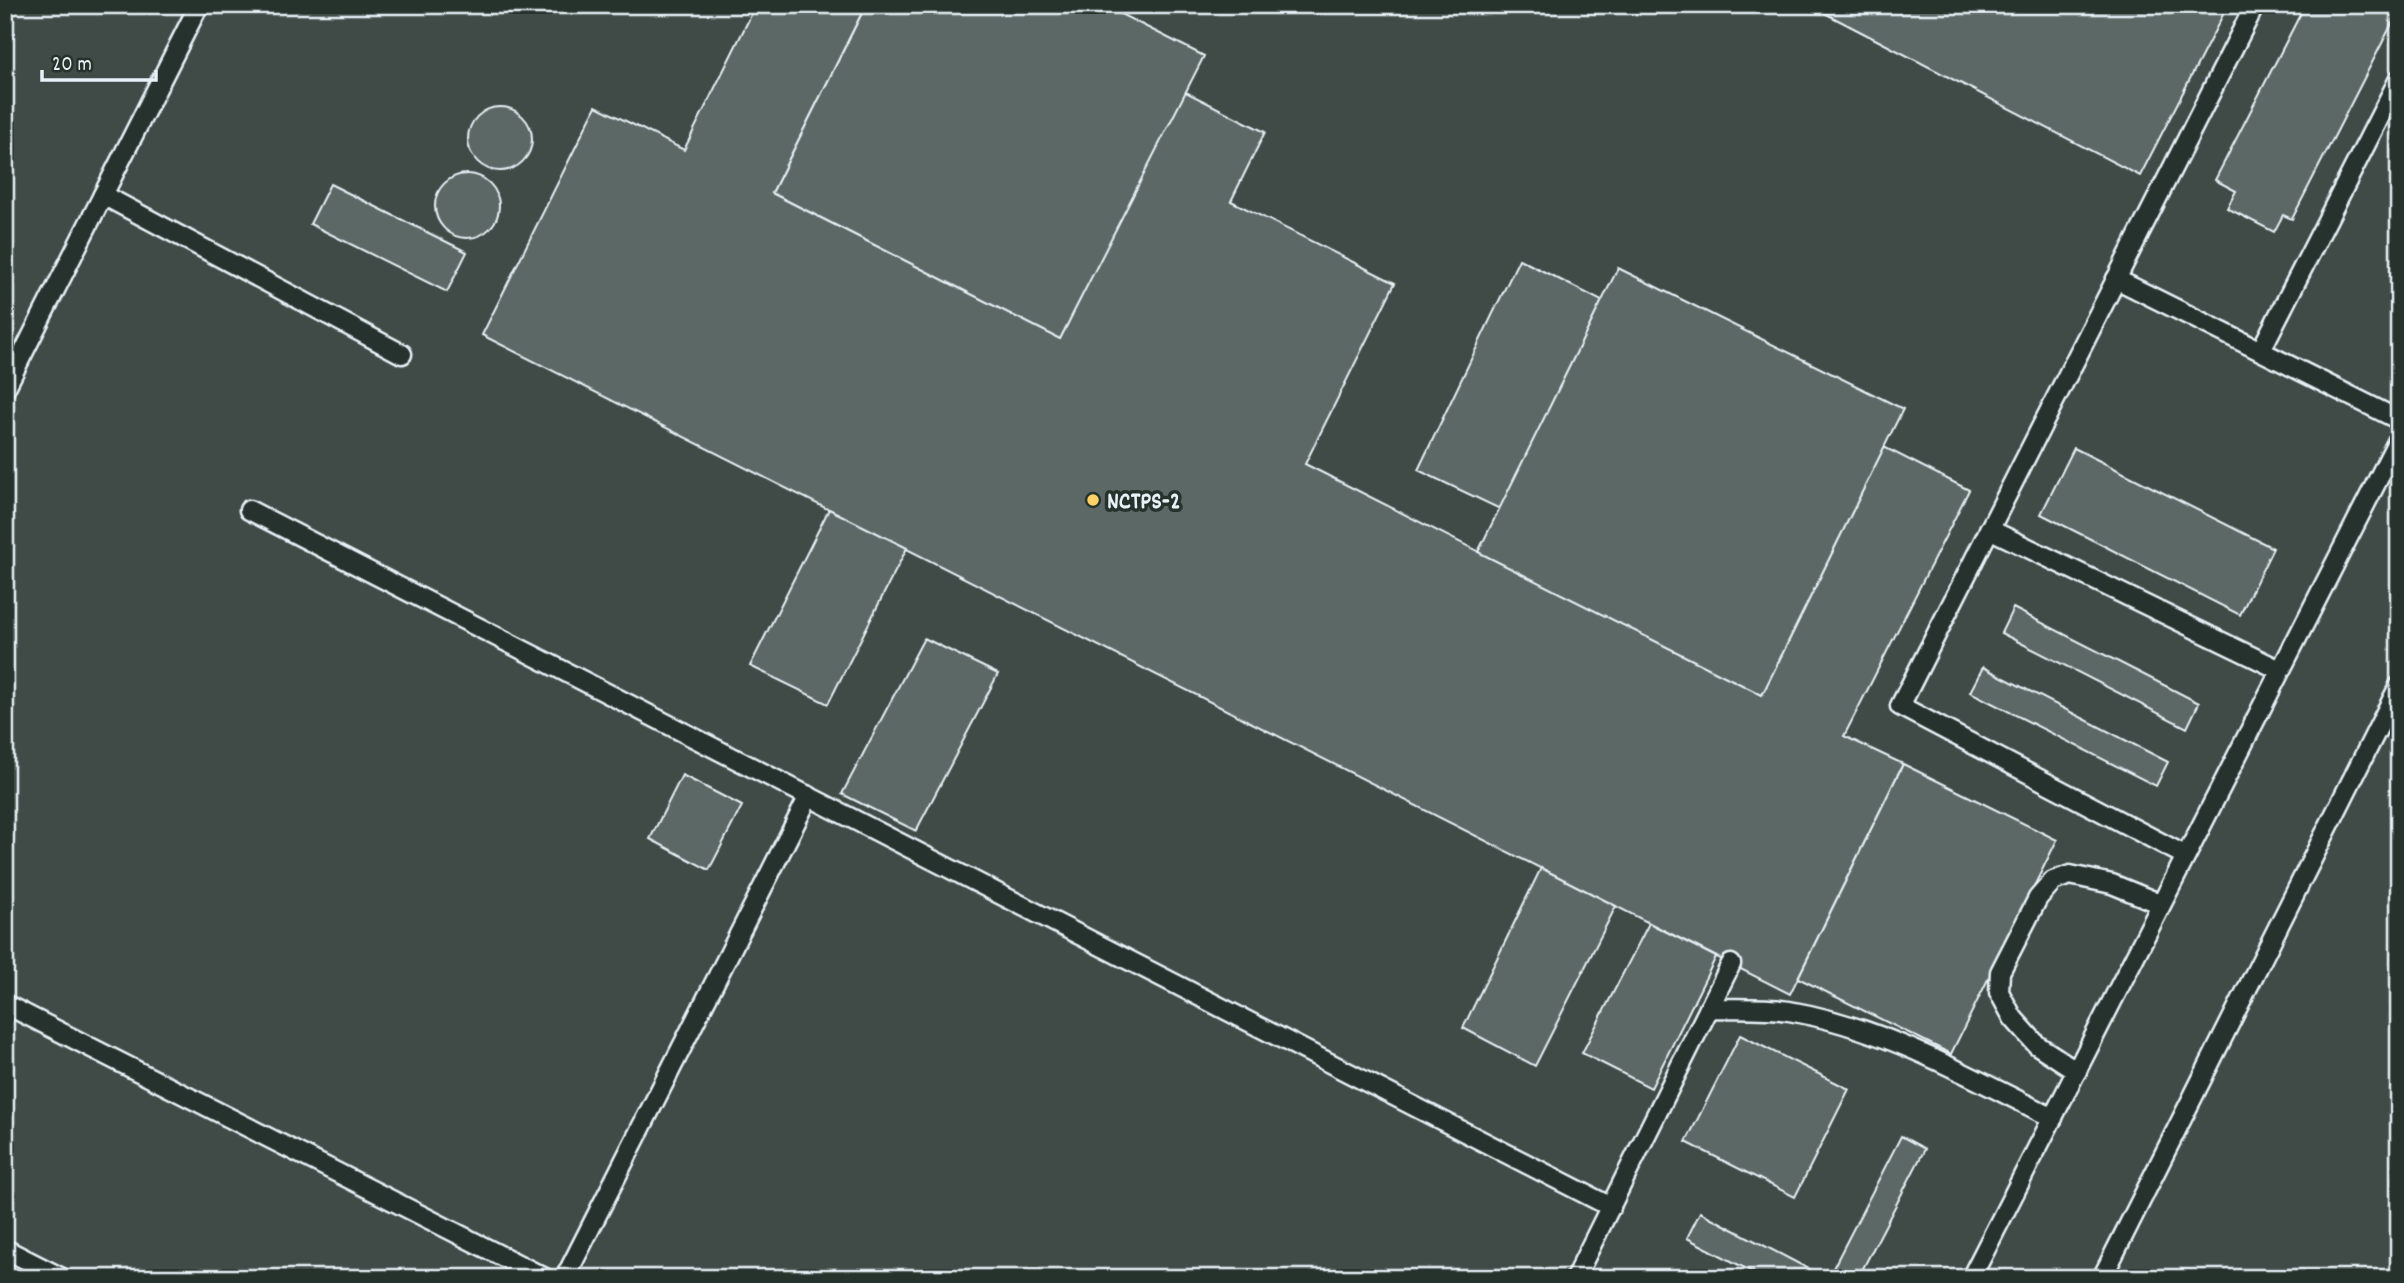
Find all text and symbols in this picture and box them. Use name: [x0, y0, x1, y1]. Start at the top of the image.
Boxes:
scale bar: [42, 38, 156, 82]
text: 20 m: [52, 51, 92, 81]
place label: NCTPS-2: [1107, 486, 1181, 520]
marker: NCTPS-2: [1085, 492, 1101, 508]

